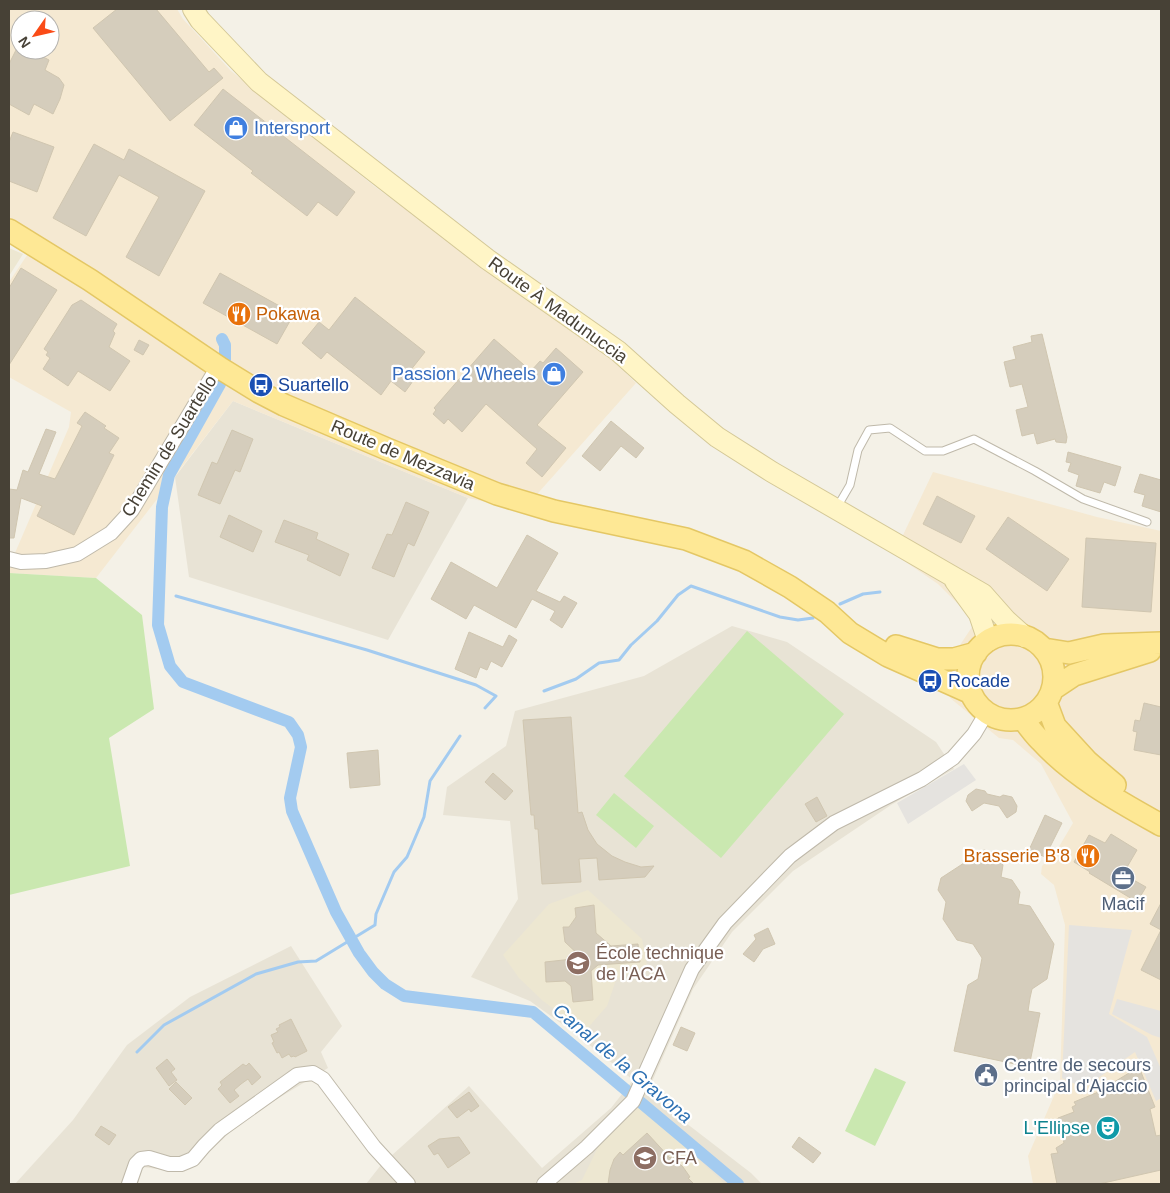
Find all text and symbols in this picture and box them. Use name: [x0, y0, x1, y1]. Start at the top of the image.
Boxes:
north arrow: [10, 10, 60, 60]
text: N: [15, 34, 34, 51]
shop icon: Intersport: [223, 115, 249, 141]
place label: Intersport: [254, 118, 330, 138]
street label: Route À Madunuccia: [485, 253, 632, 368]
restaurant icon: Pokawa: [226, 301, 252, 327]
place label: Pokawa: [256, 304, 321, 324]
shop icon: Passion 2 Wheels: [541, 361, 567, 387]
place label: Passion 2 Wheels: [392, 364, 536, 384]
street label: Chemin de Suartello: [117, 372, 221, 520]
bus stop icon: Suartello: [248, 372, 274, 398]
place label: Suartello: [278, 375, 349, 395]
street label: Route de Mezzavia: [328, 416, 479, 495]
bus stop icon: Rocade: [917, 668, 943, 694]
place label: Rocade: [948, 671, 1010, 691]
restaurant icon: Brasserie B'8: [1075, 843, 1101, 869]
place label: Brasserie B'8: [964, 846, 1070, 866]
office icon: Macif: [1110, 865, 1136, 891]
place label: Macif: [1101, 894, 1145, 914]
place label: École technique de l'ACA: [596, 943, 724, 984]
school or university icon: École technique de l'ACA: [565, 950, 591, 976]
water label: Canal de la Gravona: [549, 999, 696, 1127]
place label: Centre de secours principal d'Ajaccio: [1004, 1055, 1151, 1096]
public building icon: Centre de secours principal d'Ajaccio: [973, 1062, 999, 1088]
theatre icon: L'Ellipse: [1095, 1115, 1121, 1141]
place label: L'Ellipse: [1024, 1118, 1090, 1138]
school or university icon: CFA: [632, 1145, 658, 1171]
place label: CFA: [662, 1148, 697, 1168]

